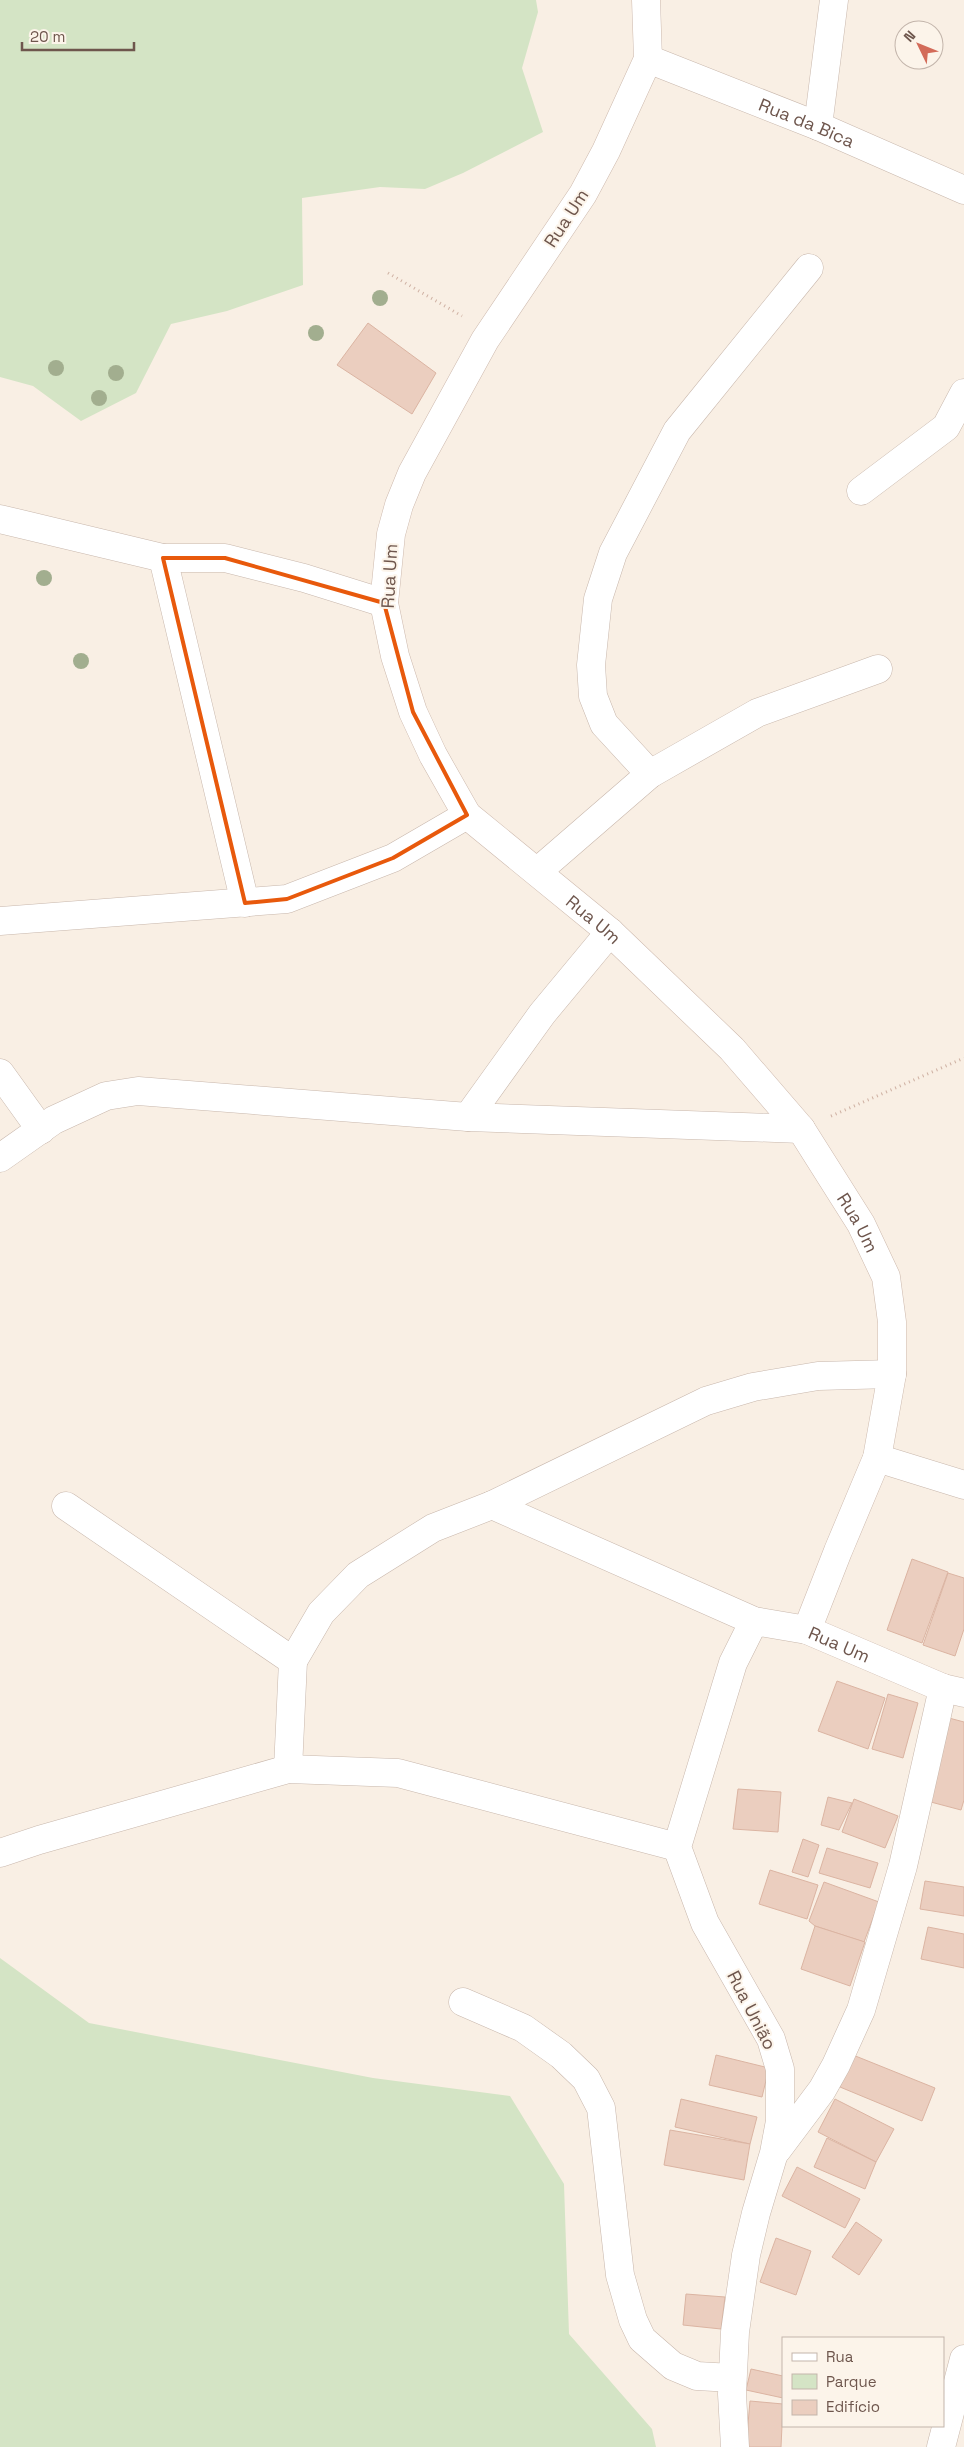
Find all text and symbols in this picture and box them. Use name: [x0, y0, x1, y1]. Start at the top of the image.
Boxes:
scale bar: [22, 20, 135, 52]
north arrow: [894, 20, 944, 70]
text: 20 m: [30, 27, 65, 46]
text: N: [900, 27, 919, 46]
street label: Rua da Bica: [756, 92, 858, 152]
street label: Rua Um: [539, 185, 593, 251]
street label: Rua Um: [376, 543, 402, 609]
street label: Rua Um: [562, 890, 627, 949]
street label: Rua Um: [833, 1188, 884, 1256]
street label: Rua Um: [805, 1621, 874, 1667]
street label: Rua União: [722, 1966, 782, 2054]
legend: [782, 2337, 944, 2427]
text: Rua: [826, 2347, 854, 2366]
text: Parque: [826, 2372, 877, 2391]
text: Edifício: [826, 2397, 880, 2416]

